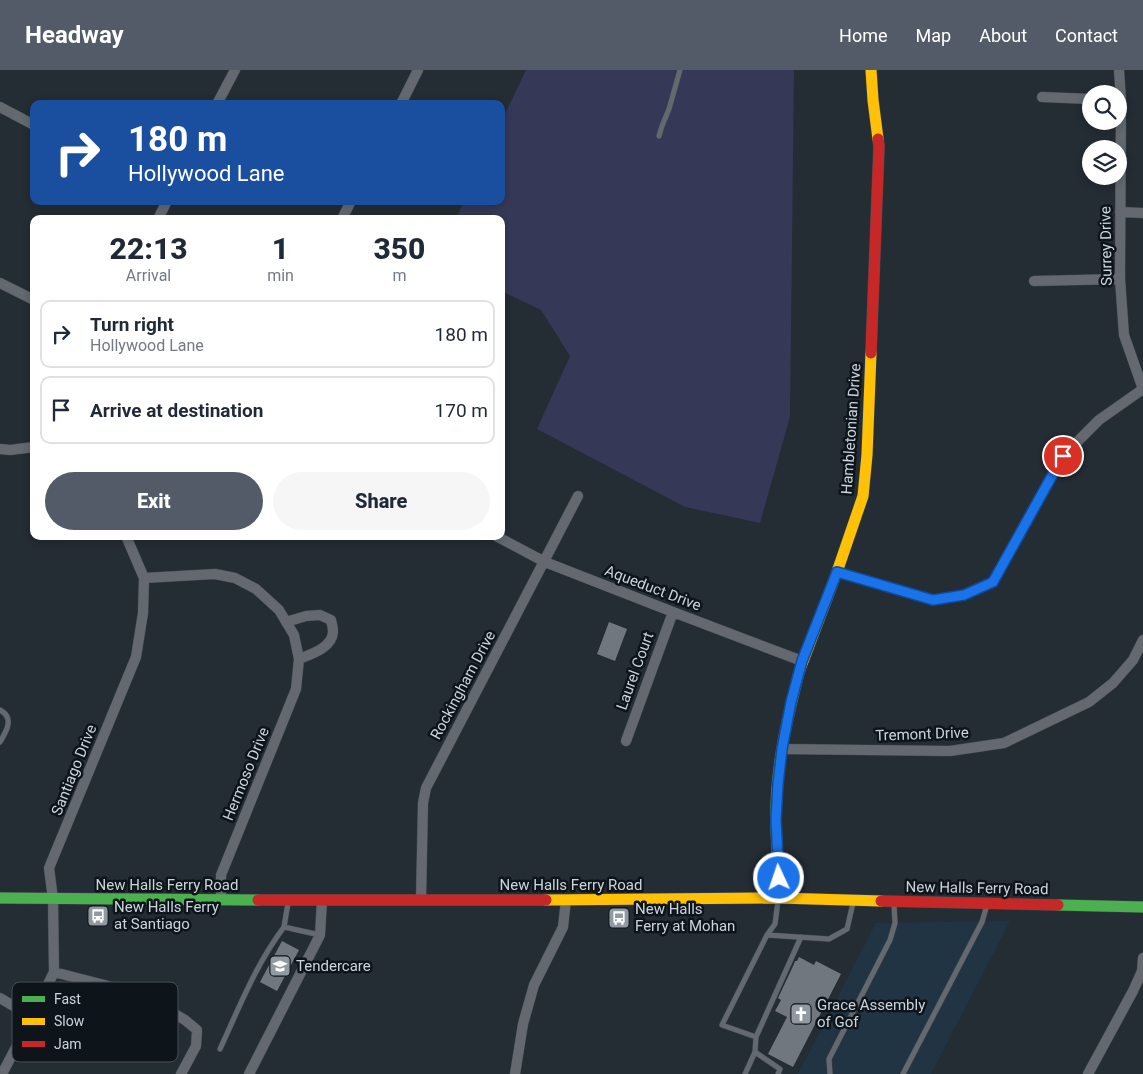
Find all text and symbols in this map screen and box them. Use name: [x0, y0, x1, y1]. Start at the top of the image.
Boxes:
text: Headway: [25, 21, 124, 49]
text: Home: [839, 25, 888, 46]
text: Map: [916, 25, 951, 46]
text: About: [979, 25, 1027, 46]
text: Contact: [1055, 25, 1118, 46]
map controls: [1082, 85, 1127, 185]
button: search: [1082, 85, 1127, 130]
text: 180 m: [128, 119, 227, 160]
icon: right: [45, 120, 110, 185]
button: layers: [1082, 140, 1127, 185]
text: Hollywood Lane: [128, 161, 284, 186]
street label: Surrey Drive: [1096, 206, 1116, 286]
text: 22:13: [110, 231, 188, 266]
text: 1: [272, 231, 289, 266]
text: 350: [373, 231, 425, 266]
text: Arrival: [126, 266, 171, 285]
text: min: [267, 266, 294, 285]
text: m: [392, 266, 406, 285]
text: Turn right: [90, 313, 174, 336]
icon: right: [47, 320, 75, 348]
text: 180 m: [435, 323, 488, 346]
text: Hollywood Lane: [90, 336, 204, 355]
street label: Hambletonian Drive: [837, 363, 865, 495]
icon: arrive: [47, 396, 75, 424]
text: Arrive at destination: [90, 399, 263, 422]
text: 170 m: [435, 399, 488, 422]
pin: [1042, 435, 1084, 477]
icon: arrive: [1049, 442, 1077, 470]
button: Exit: [45, 472, 263, 530]
button: Share: [273, 472, 490, 530]
street label: Aqueduct Drive: [602, 561, 704, 615]
street label: Rockingham Drive: [427, 627, 499, 742]
street label: Laurel Court: [613, 629, 657, 712]
street label: Santiago Drive: [48, 722, 100, 818]
street label: Tremont Drive: [875, 723, 969, 745]
street label: Hermoso Drive: [219, 725, 273, 823]
position arrow: [752, 851, 804, 903]
street label: New Halls Ferry Road: [96, 876, 238, 894]
street label: New Halls Ferry Road: [500, 876, 642, 894]
street label: New Halls Ferry Road: [905, 878, 1049, 898]
place label: New Halls Ferry at Santiago: [114, 898, 219, 933]
place label: New Halls Ferry at Mohan: [635, 900, 735, 935]
bus stop icon: New Halls Ferry at Santiago: [86, 904, 110, 928]
bus stop icon: New Halls Ferry at Mohan: [607, 906, 631, 930]
school or university icon: Tendercare: [268, 954, 292, 978]
place label: Tendercare: [296, 957, 371, 975]
legend: [12, 982, 178, 1062]
text: Fast: [54, 991, 81, 1007]
place label: Grace Assembly of Gof: [817, 996, 925, 1031]
church icon: Grace Assembly of Gof: [789, 1002, 813, 1026]
text: Slow: [54, 1013, 85, 1029]
text: Jam: [54, 1036, 82, 1052]

